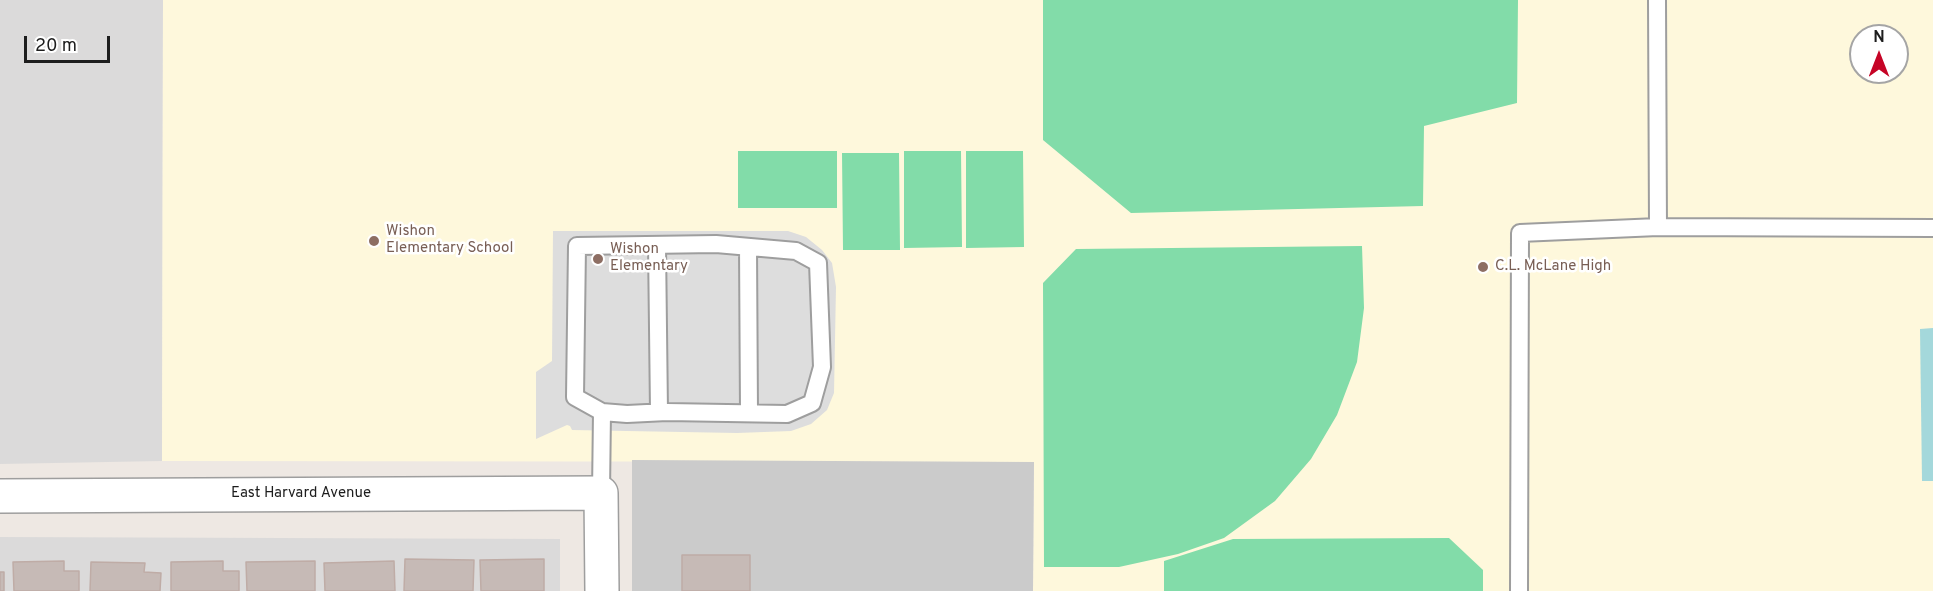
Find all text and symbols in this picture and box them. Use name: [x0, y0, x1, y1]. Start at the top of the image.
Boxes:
scale bar: [27, 24, 112, 62]
north arrow: [1849, 24, 1909, 84]
text: N: [1873, 28, 1885, 48]
text: 20 m: [35, 35, 77, 58]
place label: Wishon Elementary School: [386, 223, 513, 258]
marker: Wishon Elementary School: [367, 234, 381, 248]
place label: Wishon Elementary: [610, 241, 688, 276]
marker: Wishon Elementary: [591, 252, 605, 266]
place label: C.L. McLane High: [1495, 258, 1611, 276]
marker: C.L. McLane High: [1476, 260, 1490, 274]
street label: East Harvard Avenue: [231, 485, 371, 503]

